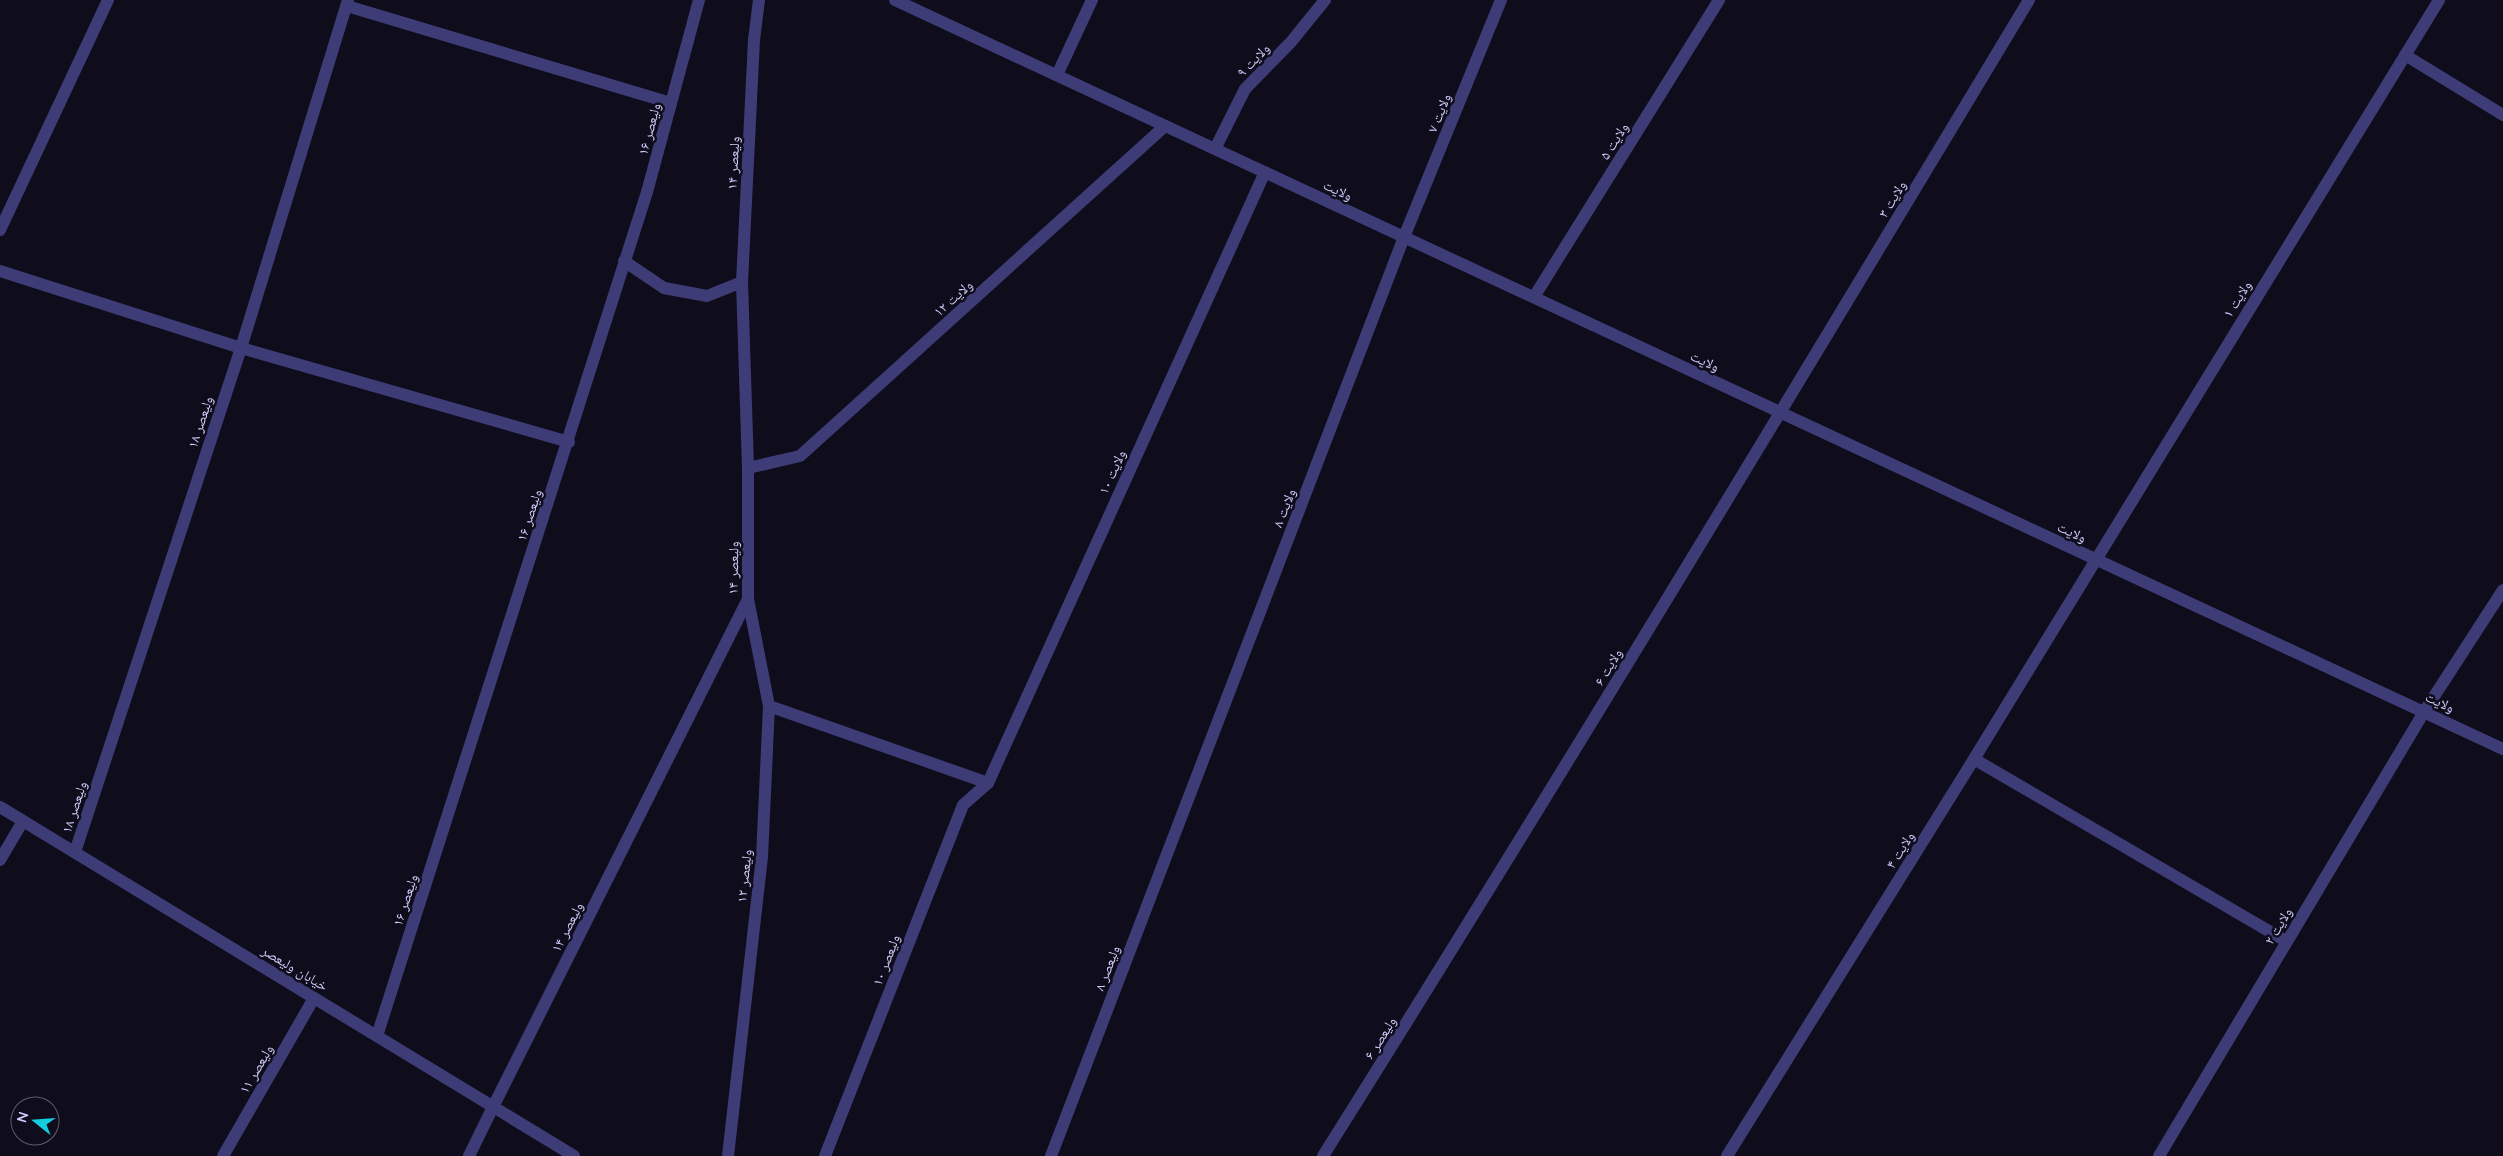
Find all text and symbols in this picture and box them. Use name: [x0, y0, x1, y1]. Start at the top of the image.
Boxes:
street label: ولایت ۹: [1233, 39, 1273, 81]
street label: ولایت ۷: [1423, 91, 1455, 135]
street label: ولیعصر ۱۶: [633, 101, 665, 157]
street label: ولایت ۵: [1596, 119, 1632, 163]
street label: ولیعصر ۱۴: [723, 136, 743, 190]
street label: ولایت: [1321, 175, 1355, 205]
street label: ولایت ۳: [1874, 177, 1910, 221]
street label: ولایت ۱۲: [930, 276, 976, 320]
street label: ولایت ۱: [2219, 277, 2255, 321]
street label: ولایت: [1688, 346, 1722, 376]
street label: ولیعصر ۱۸: [183, 394, 217, 450]
street label: ولایت ۱۰: [1094, 447, 1130, 497]
street label: ولایت ۸: [1268, 486, 1300, 530]
street label: ولیعصر ۱۶: [512, 487, 546, 543]
street label: ولایت: [2055, 517, 2089, 547]
street label: ولیعصر ۱۴: [724, 541, 742, 595]
street label: ولایت ۶: [1590, 645, 1626, 689]
street label: ولایت: [2423, 687, 2457, 717]
street label: ولیعصر ۱۸: [57, 779, 91, 835]
street label: ولایت ۴: [1882, 828, 1918, 872]
street label: ولیعصر ۱۲: [732, 849, 756, 903]
street label: ولیعصر ۱۶: [388, 872, 422, 928]
street label: ولیعصر ۱۴: [547, 899, 587, 955]
street label: ولایت ۲: [2260, 904, 2296, 948]
street label: ولیعصر ۱۰: [868, 932, 904, 988]
street label: خیابان ولیعصر: [258, 941, 331, 995]
street label: ولیعصر ۸: [1090, 943, 1124, 993]
street label: ولیعصر ۶: [1360, 1013, 1400, 1063]
street label: ولیعصر ۱۱: [235, 1041, 277, 1097]
north arrow: [10, 1096, 60, 1146]
text: N: [12, 1110, 33, 1125]

